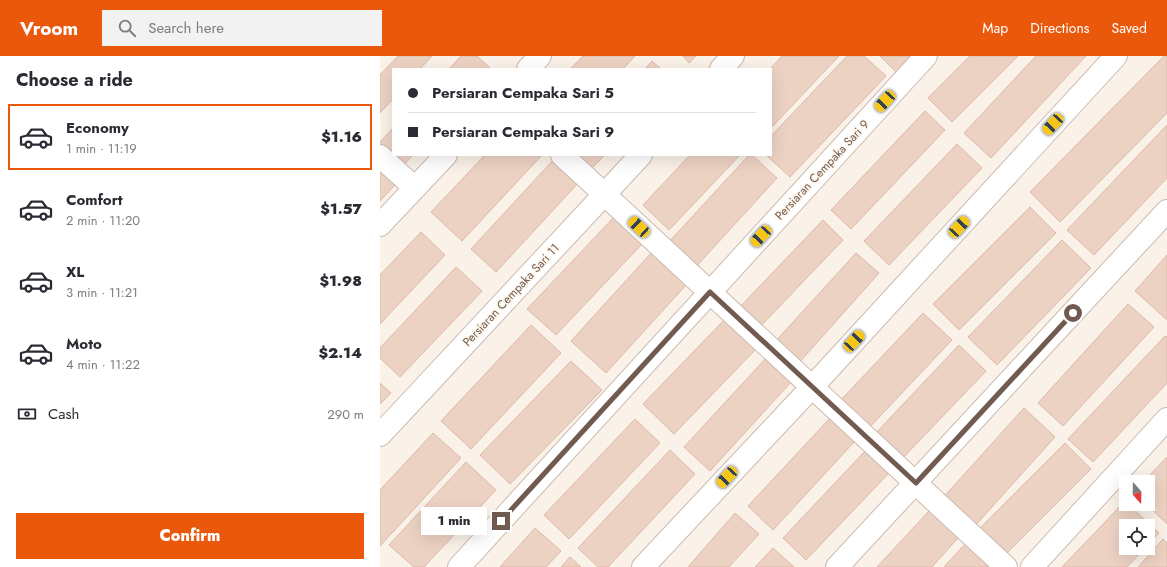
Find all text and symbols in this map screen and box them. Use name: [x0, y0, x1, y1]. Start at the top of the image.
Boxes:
search box: [102, 10, 382, 46]
text: Vroom: [20, 15, 78, 42]
icon: search: [116, 17, 138, 39]
text: Search here: [148, 17, 224, 39]
text: Map: [982, 18, 1008, 38]
text: Directions: [1030, 18, 1090, 38]
text: Saved: [1112, 18, 1147, 38]
text: Choose a ride: [16, 67, 133, 93]
text: Persiaran Cempaka Sari 5: [432, 82, 614, 104]
car: [872, 88, 898, 114]
car: [1040, 111, 1066, 137]
street label: Persiaran Cempaka Sari 9: [771, 116, 873, 224]
text: Economy: [66, 117, 129, 139]
icon: car: [18, 119, 54, 155]
text: Persiaran Cempaka Sari 9: [432, 121, 614, 143]
text: $1.16: [321, 126, 362, 148]
text: 1 min · 11:19: [66, 139, 137, 158]
text: Comfort: [66, 189, 123, 211]
icon: car: [18, 191, 54, 227]
text: $1.57: [320, 198, 362, 220]
text: 2 min · 11:20: [66, 211, 140, 230]
car: [626, 214, 652, 240]
car: [946, 214, 972, 240]
car: [748, 223, 774, 249]
street label: Persiaran Cempaka Sari 11: [458, 239, 564, 351]
text: XL: [66, 261, 84, 283]
icon: car: [18, 263, 54, 299]
text: $1.98: [319, 270, 362, 292]
text: 3 min · 11:21: [66, 283, 138, 302]
route start: [1064, 304, 1082, 322]
car: [841, 328, 867, 354]
text: Moto: [66, 333, 102, 355]
icon: car: [18, 335, 54, 371]
text: $2.14: [318, 342, 362, 364]
text: 4 min · 11:22: [66, 355, 140, 374]
icon: cash: [16, 403, 38, 425]
text: Cash: [48, 403, 79, 425]
text: 290 m: [327, 405, 364, 424]
car: [714, 464, 740, 490]
north arrow: [1119, 475, 1155, 511]
map controls: [1119, 475, 1155, 555]
callout: 1 min: [421, 507, 487, 535]
text: 1 min: [438, 511, 470, 530]
route end: [492, 512, 510, 530]
button: Confirm: [16, 513, 364, 559]
button: locate: [1119, 519, 1155, 555]

